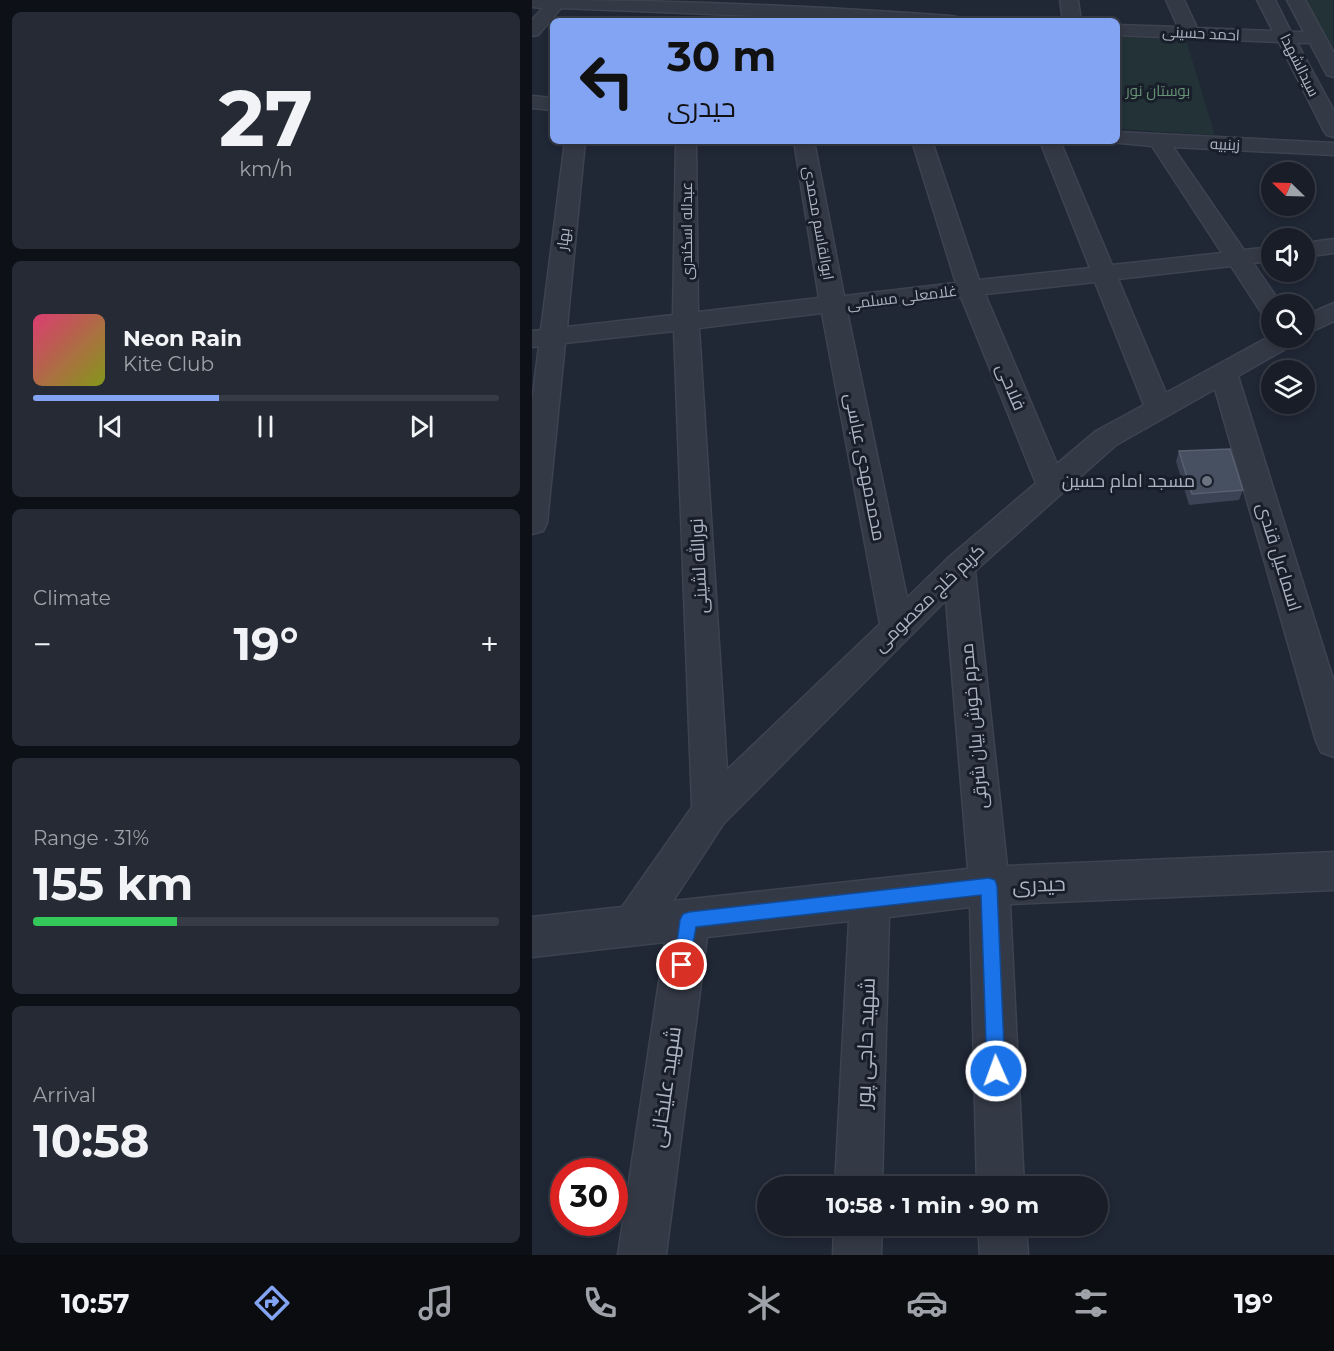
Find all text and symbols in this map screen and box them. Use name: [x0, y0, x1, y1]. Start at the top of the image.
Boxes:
street label: احمد حسینی: [1162, 21, 1240, 46]
text: 30 m: [667, 30, 776, 82]
street label: سیدالشهدا: [1275, 30, 1324, 100]
icon: left: [568, 42, 646, 120]
text: 27: [219, 70, 313, 166]
park label: بوستان نور: [1125, 81, 1190, 101]
text: حیدری: [667, 91, 736, 124]
street label: زینبیه: [1210, 134, 1240, 154]
text: km/h: [239, 157, 293, 181]
north arrow: [1261, 162, 1315, 216]
map controls: [1261, 162, 1315, 414]
street label: ابوالقاسم محمدی: [799, 165, 838, 282]
street label: عبداله اسکندری: [677, 182, 697, 280]
street label: بهار: [552, 227, 575, 252]
button: sound: [1261, 228, 1315, 282]
street label: غلامعلی مسلمی: [846, 281, 958, 314]
button: search: [1261, 294, 1315, 348]
text: Neon Rain: [123, 325, 242, 352]
text: Kite Club: [123, 352, 214, 376]
street label: فلاحی: [991, 360, 1031, 414]
button: layers: [1261, 360, 1315, 414]
street label: محمدمهدی عباسی: [840, 391, 890, 543]
icon: previous: [94, 410, 127, 443]
icon: pause: [249, 410, 282, 443]
icon: next: [405, 410, 438, 443]
place label: مسجد امام حسین: [1062, 470, 1195, 493]
marker: مسجد امام حسین: [1200, 474, 1214, 488]
street label: اسماعیل قندی: [1252, 500, 1306, 614]
street label: نورالله لشینی: [685, 518, 712, 614]
street label: کریم خلج معصومی: [869, 539, 990, 657]
text: Climate: [33, 586, 111, 610]
text: 19°: [233, 616, 299, 671]
text: −: [33, 624, 52, 664]
text: +: [480, 624, 499, 664]
street label: محرم خوش بیان شرقی: [956, 642, 993, 810]
text: Range · 31%: [33, 826, 149, 850]
text: 155 km: [33, 856, 193, 911]
street label: حیدری: [1012, 871, 1066, 898]
pin: [656, 939, 707, 990]
icon: arrive: [665, 948, 698, 981]
street label: شهید حاجی پور: [850, 977, 882, 1110]
street label: شهید علیخانی: [644, 1025, 687, 1149]
position arrow: [964, 1039, 1028, 1103]
text: Arrival: [33, 1083, 96, 1107]
text: 10:58: [33, 1113, 149, 1168]
speed limit sign: 30: [550, 1158, 628, 1236]
text: 10:58 · 1 min · 90 m: [826, 1192, 1039, 1219]
icon: directions: [251, 1282, 293, 1324]
icon: music: [415, 1282, 457, 1324]
icon: phone: [579, 1282, 621, 1324]
icon: climate: [743, 1282, 785, 1324]
icon: car: [906, 1282, 948, 1324]
icon: filters: [1070, 1282, 1112, 1324]
text: 10:57: [61, 1287, 129, 1320]
text: 19°: [1234, 1287, 1273, 1320]

